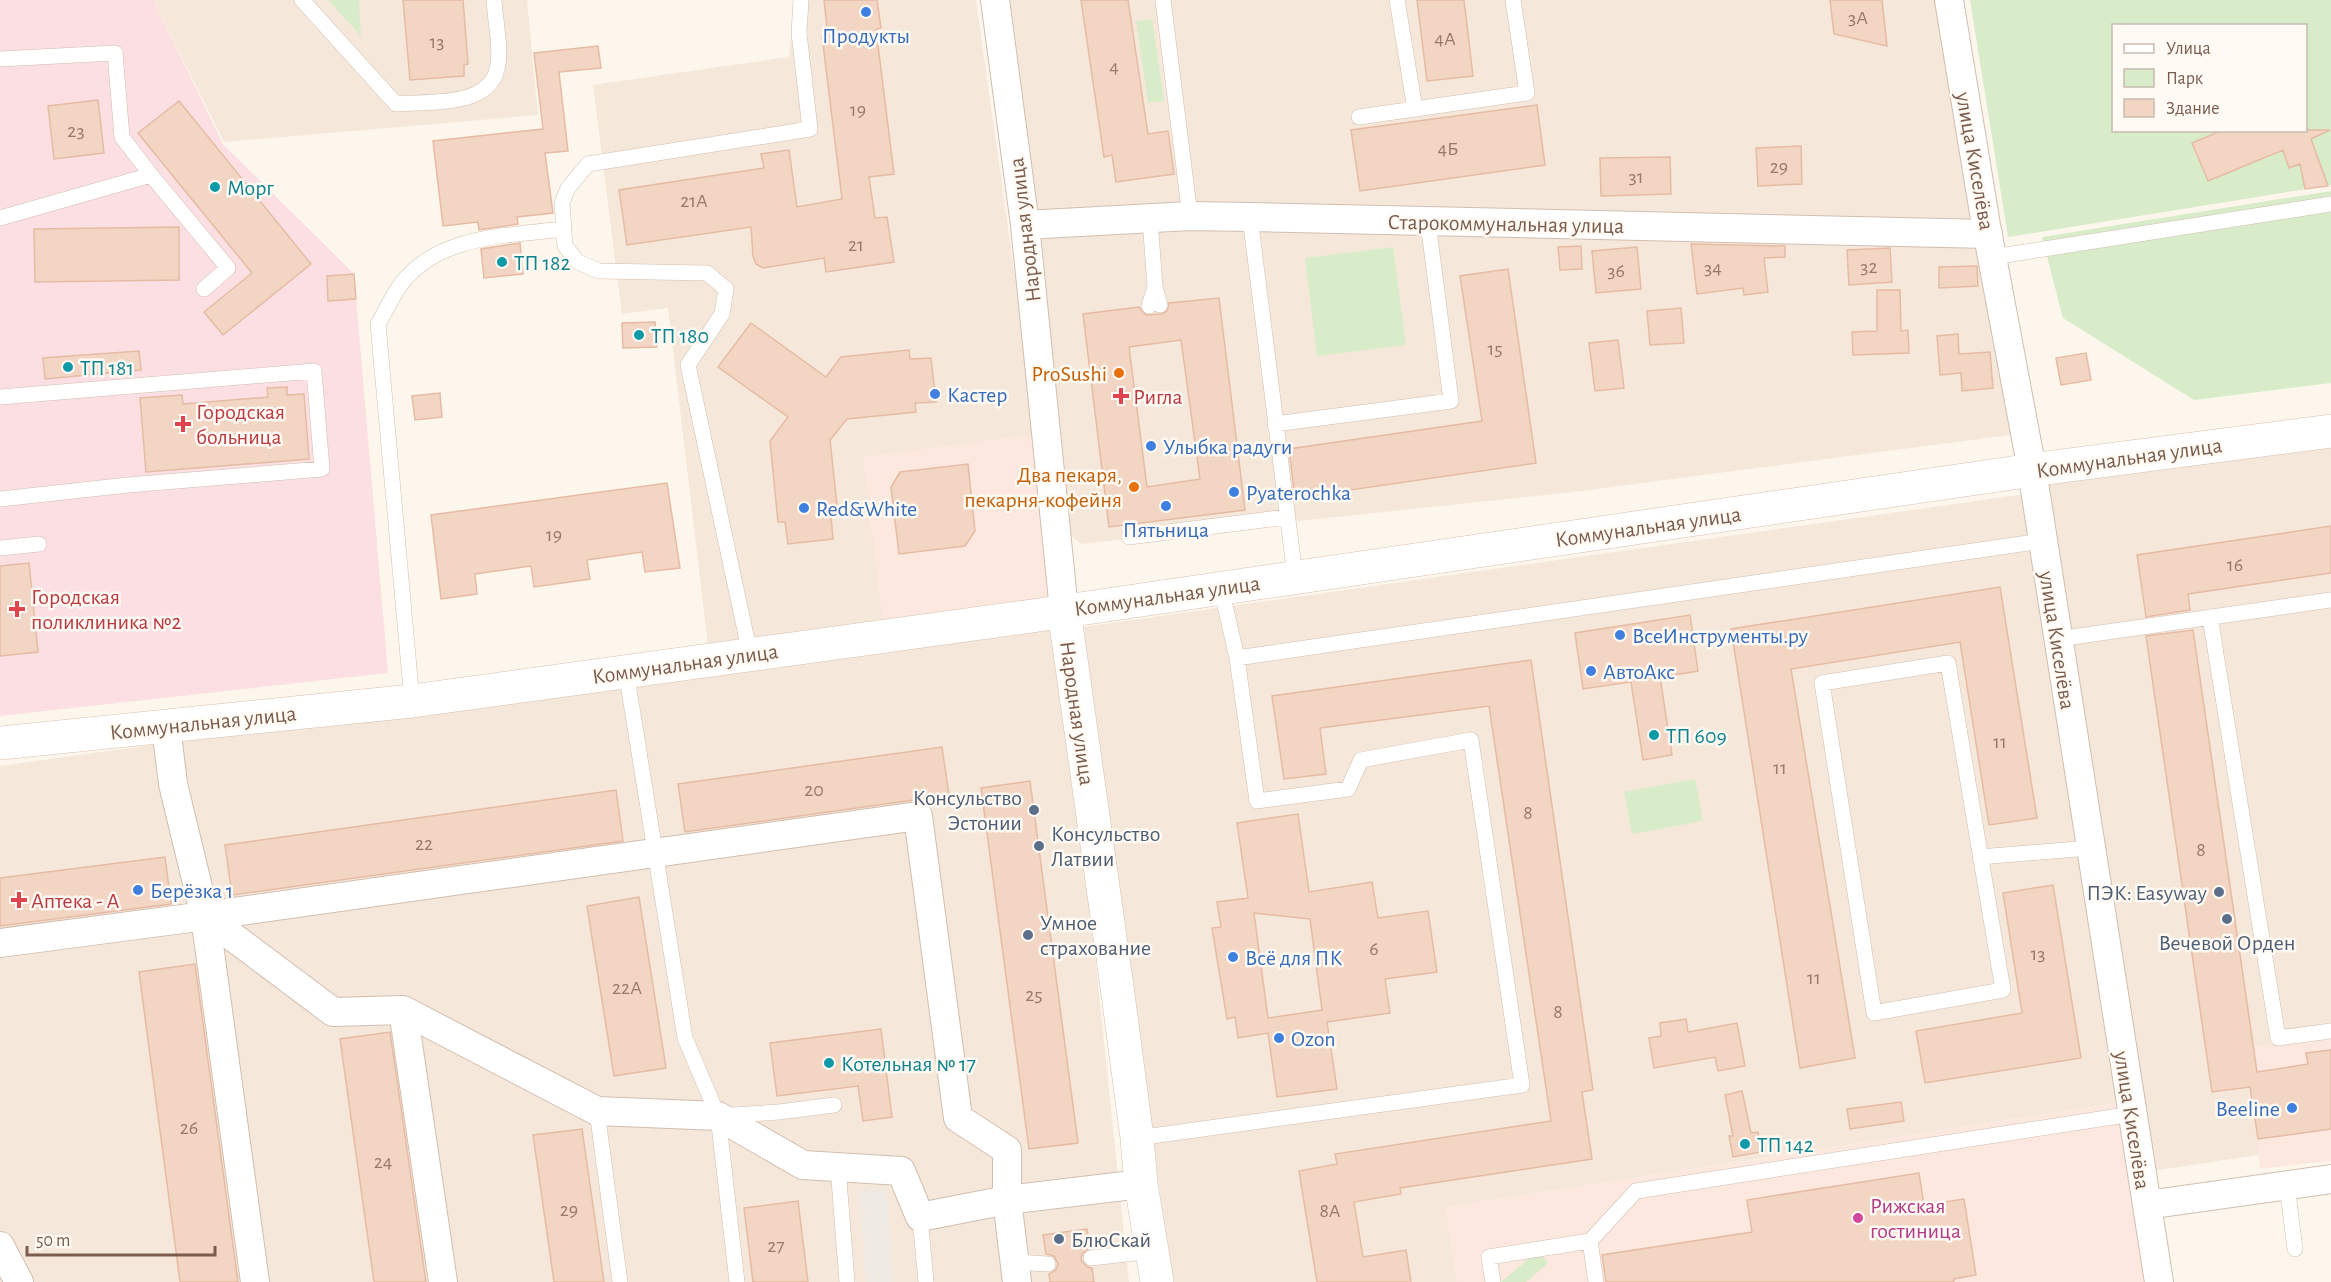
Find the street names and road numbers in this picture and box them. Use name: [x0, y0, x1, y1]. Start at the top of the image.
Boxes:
street label: улица Киселёва: [1952, 89, 1998, 232]
street label: Народная улица: [1005, 156, 1045, 303]
street label: Старокоммунальная улица: [1388, 211, 1624, 237]
street label: Коммунальная улица: [2035, 434, 2224, 482]
street label: Коммунальная улица: [1554, 503, 1743, 551]
street label: улица Киселёва: [2035, 568, 2079, 711]
street label: Коммунальная улица: [1073, 572, 1262, 620]
street label: Коммунальная улица: [591, 640, 780, 688]
street label: Народная улица: [1056, 640, 1098, 787]
street label: Коммунальная улица: [109, 702, 298, 744]
street label: улица Киселёва: [2110, 1048, 2154, 1191]

